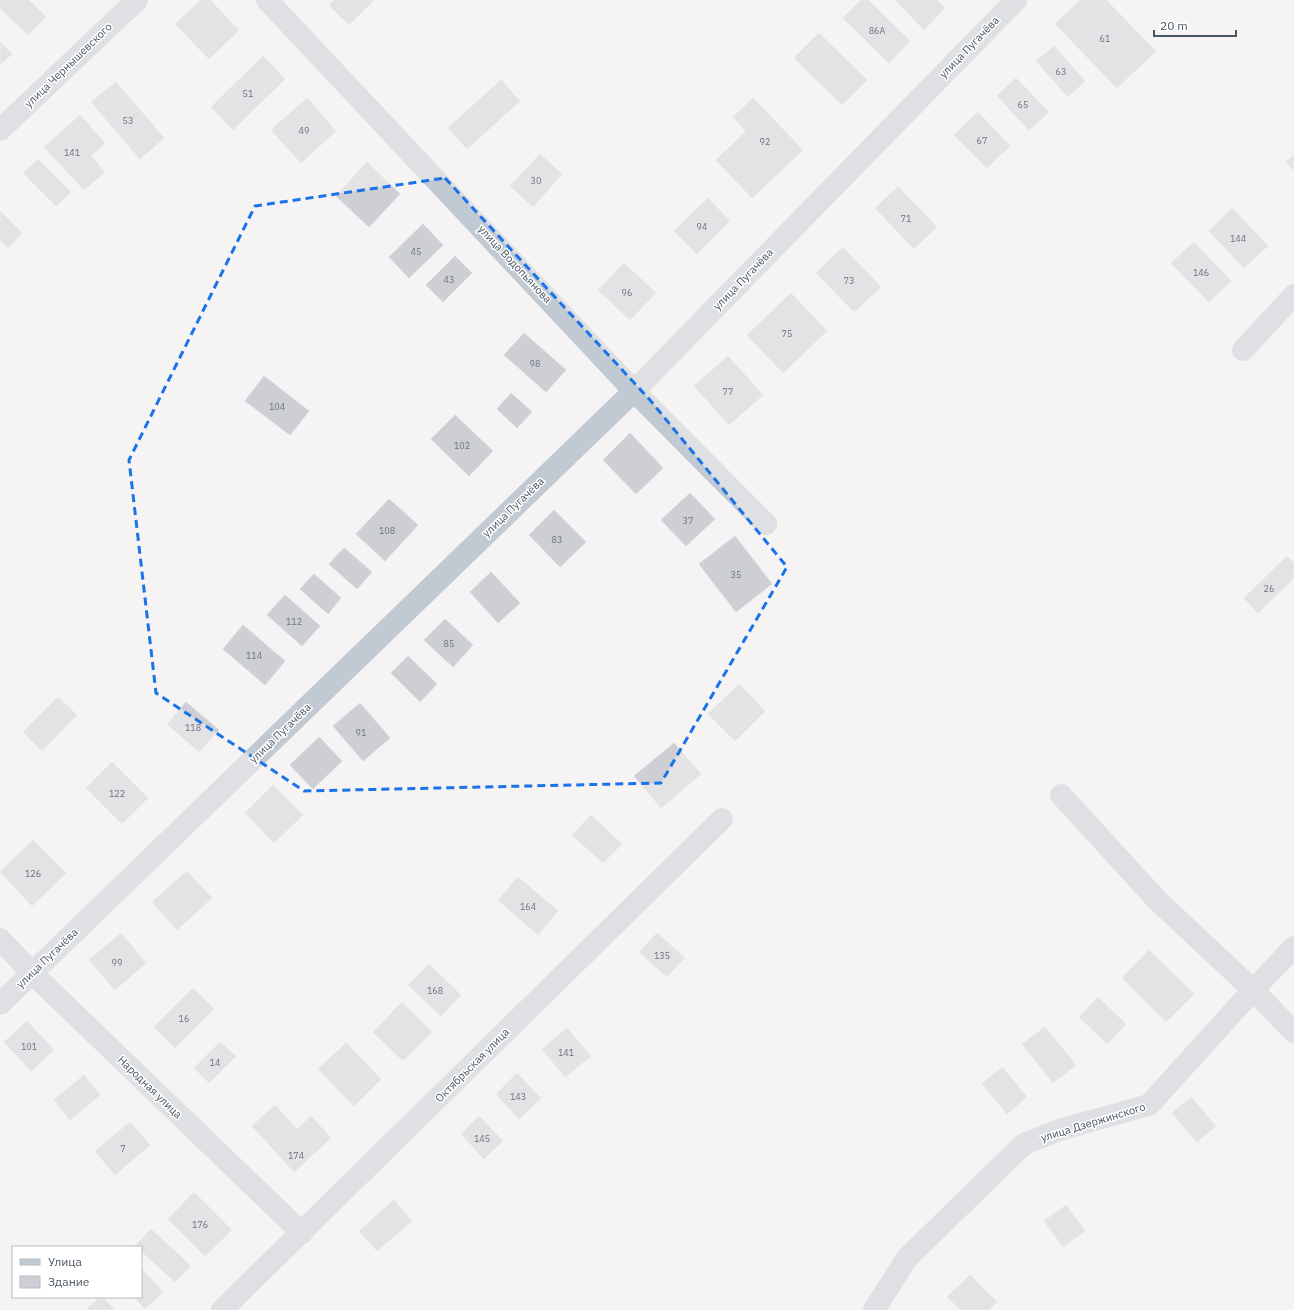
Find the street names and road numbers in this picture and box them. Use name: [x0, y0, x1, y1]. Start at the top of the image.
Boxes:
street label: улица Пугачёва: [936, 13, 1002, 81]
street label: улица Чернышевского: [21, 20, 115, 110]
street label: улица Водопьянова: [475, 222, 555, 306]
street label: улица Пугачёва: [710, 245, 776, 313]
street label: улица Пугачёва: [479, 474, 547, 540]
street label: улица Пугачёва: [246, 700, 314, 766]
street label: улица Пугачёва: [13, 925, 81, 991]
street label: Октябрьская улица: [432, 1025, 512, 1105]
street label: Народная улица: [115, 1053, 185, 1121]
street label: улица Дзержинского: [1039, 1099, 1147, 1145]

